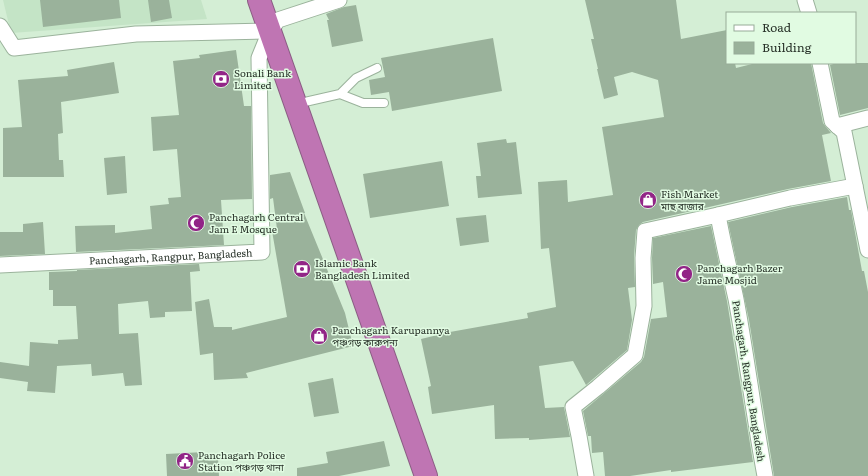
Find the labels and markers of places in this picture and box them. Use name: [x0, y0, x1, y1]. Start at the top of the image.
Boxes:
place label: Sonali Bank Limited: [234, 65, 292, 92]
bank icon: Sonali Bank Limited: [211, 69, 231, 89]
place label: Fish Market মাছ বাজার: [660, 186, 718, 213]
shop icon: Fish Market মাছ বাজার: [638, 190, 658, 210]
place label: Panchagarh Central Jam E Mosque: [209, 209, 304, 236]
mosque icon: Panchagarh Central Jam E Mosque: [186, 213, 206, 233]
place label: Islamic Bank Bangladesh Limited: [315, 255, 410, 282]
bank icon: Islamic Bank Bangladesh Limited: [292, 259, 312, 279]
place label: Panchagarh Bazer Jame Mosjid: [697, 260, 783, 287]
mosque icon: Panchagarh Bazer Jame Mosjid: [674, 264, 694, 284]
place label: Panchagarh Karupannya পঞ্চগড় কারুপন্য: [332, 322, 450, 349]
shop icon: Panchagarh Karupannya পঞ্চগড় কারুপন্য: [309, 326, 329, 346]
place label: Panchagarh Police Station পঞ্চগড় থানা: [198, 447, 285, 474]
public building icon: Panchagarh Police Station পঞ্চগড় থানা: [175, 451, 195, 471]

